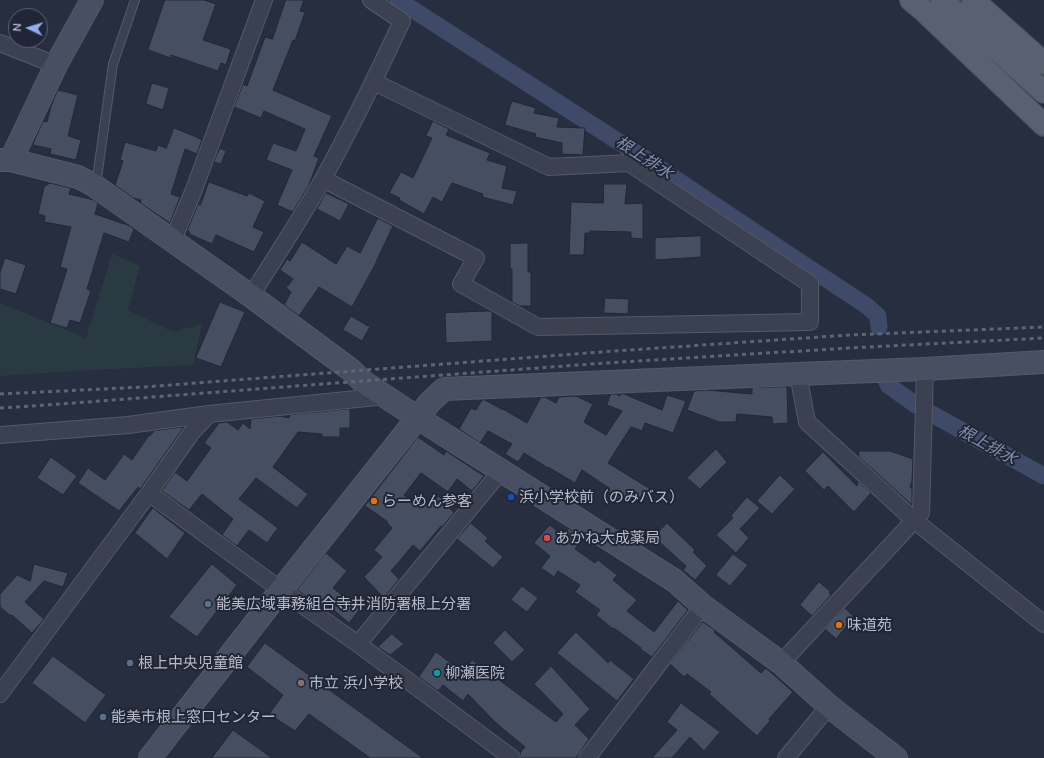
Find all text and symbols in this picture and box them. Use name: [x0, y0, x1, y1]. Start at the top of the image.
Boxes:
north arrow: [8, 8, 48, 48]
text: N: [10, 23, 24, 32]
water label: 根上排水: [612, 133, 676, 183]
water label: 根上排水: [954, 421, 1020, 469]
place label: 浜小学校前（のみバス）: [519, 488, 684, 506]
place label: らーめん参客: [382, 492, 472, 510]
marker: 浜小学校前（のみバス）: [506, 492, 516, 502]
marker: らーめん参客: [369, 496, 379, 506]
place label: あかね大成薬局: [555, 529, 660, 547]
marker: あかね大成薬局: [542, 533, 552, 543]
place label: 能美広域事務組合寺井消防署根上分署: [216, 595, 471, 613]
marker: 能美広域事務組合寺井消防署根上分署: [203, 599, 213, 609]
place label: 味道苑: [847, 616, 892, 634]
marker: 味道苑: [834, 620, 844, 630]
place label: 根上中央児童館: [138, 654, 243, 672]
marker: 根上中央児童館: [125, 658, 135, 668]
place label: 柳瀬医院: [445, 664, 505, 682]
marker: 柳瀬医院: [432, 668, 442, 678]
place label: 市立 浜小学校: [309, 674, 403, 692]
marker: 市立 浜小学校: [296, 678, 306, 688]
place label: 能美市根上窓口センター: [111, 708, 276, 726]
marker: 能美市根上窓口センター: [98, 712, 108, 722]

